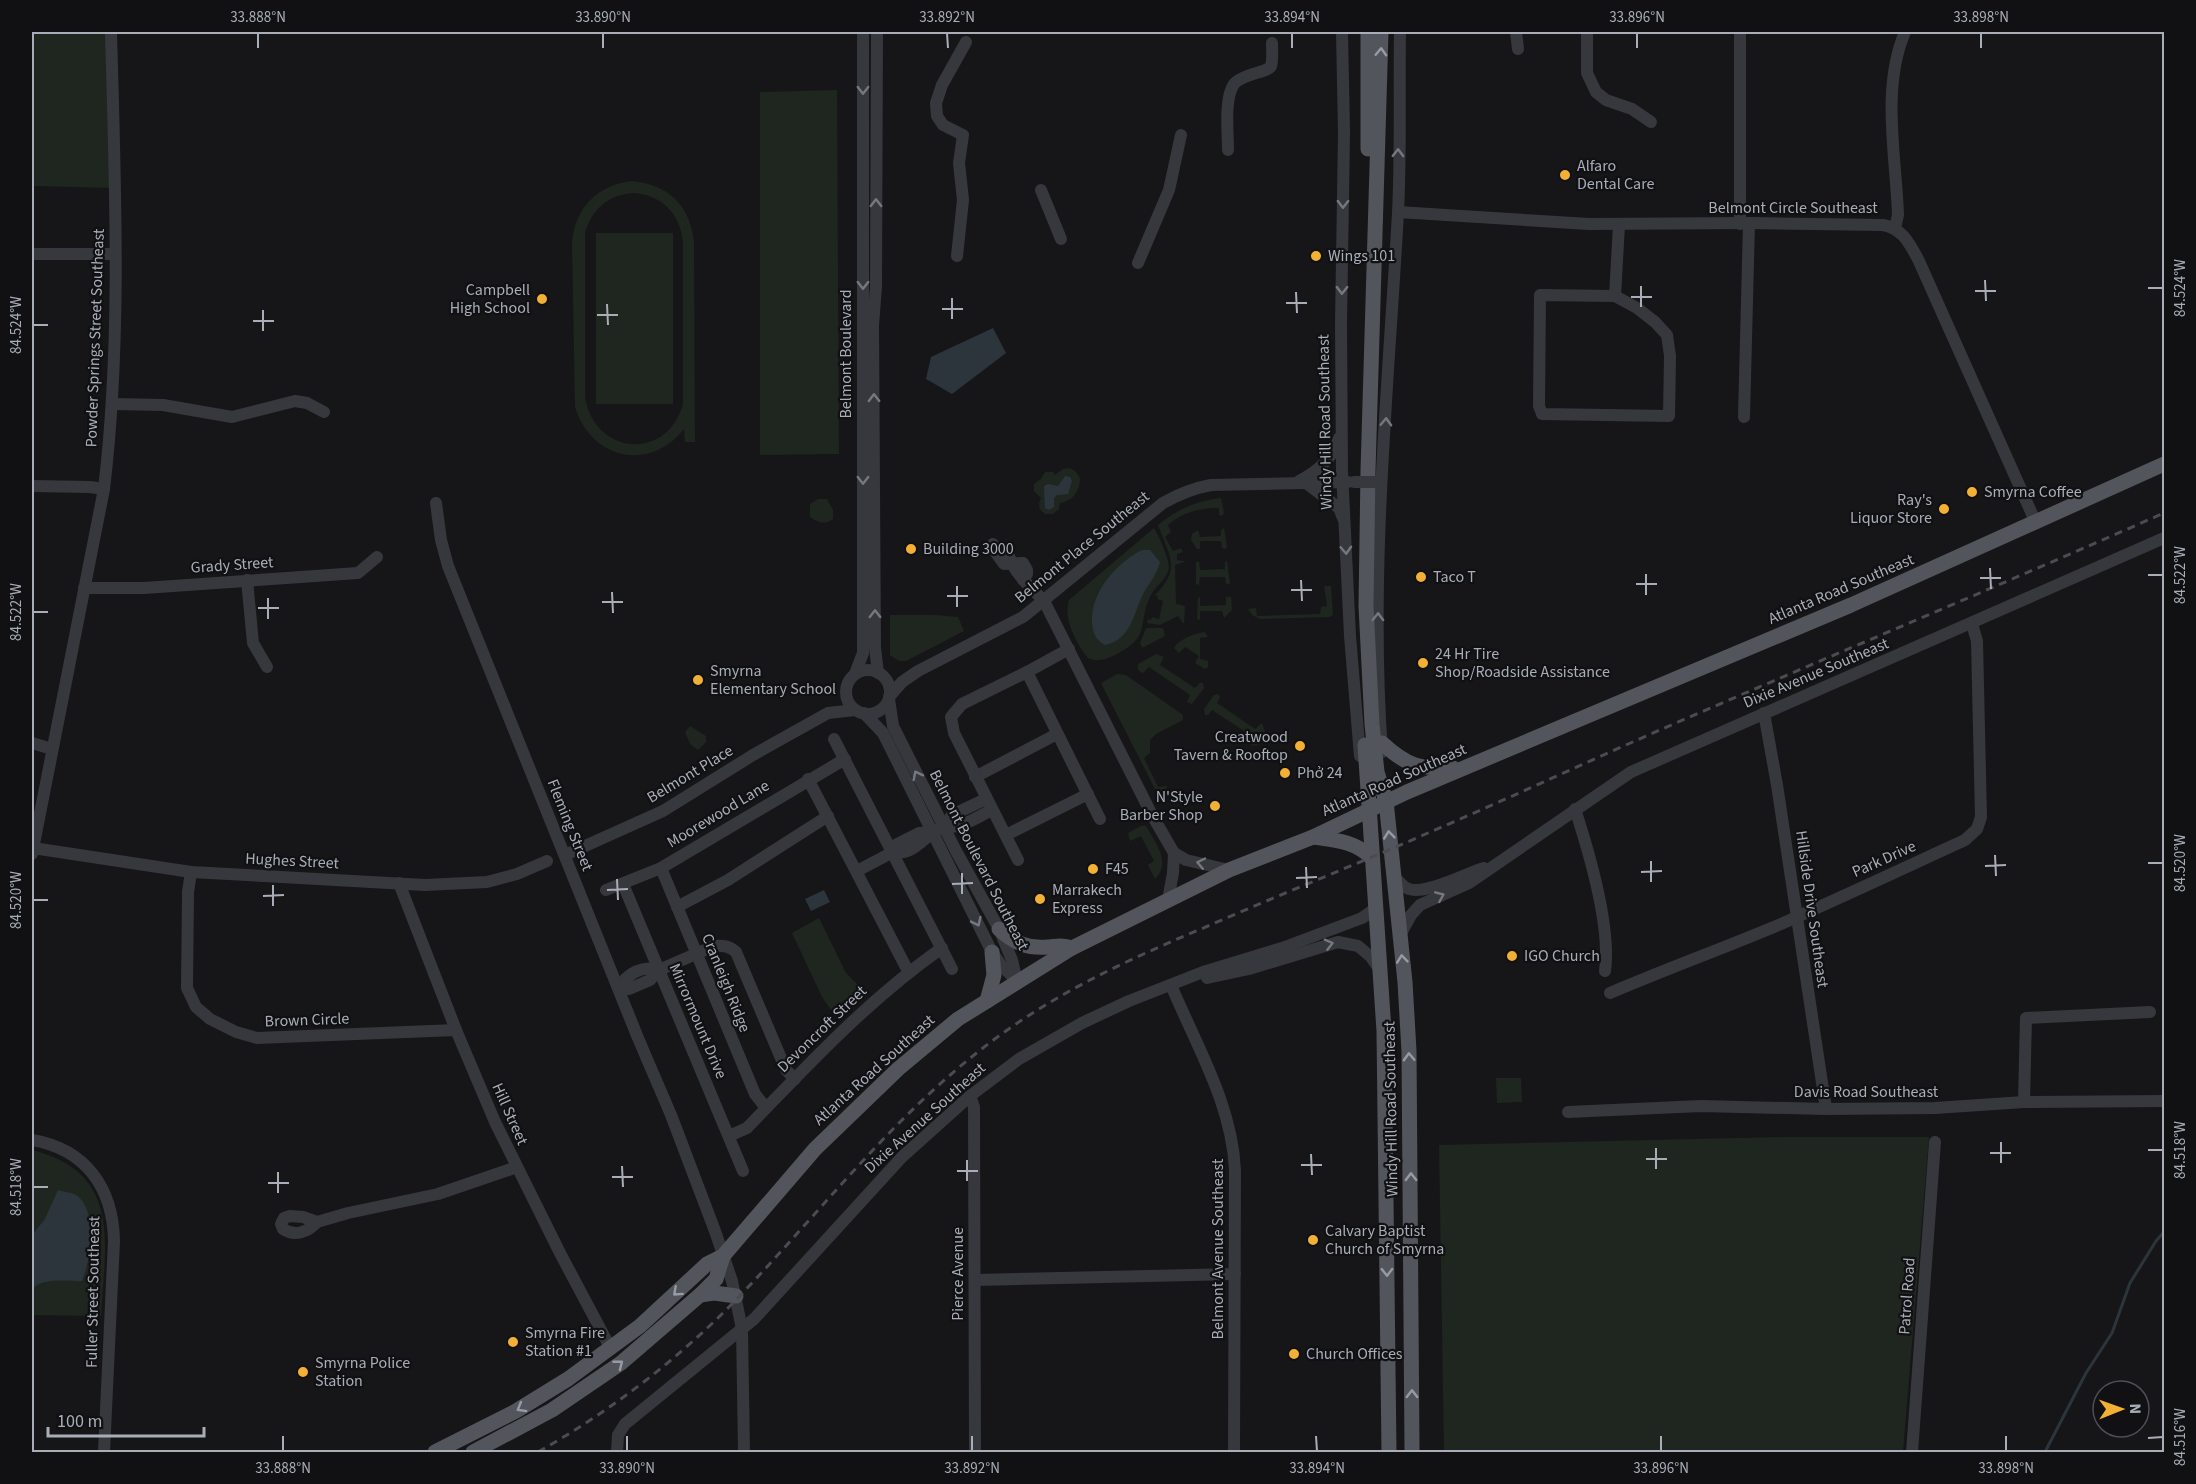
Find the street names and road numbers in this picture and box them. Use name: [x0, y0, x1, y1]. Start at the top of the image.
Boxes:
street label: Belmont Circle Southeast: [1708, 197, 1878, 219]
street label: Powder Springs Street Southeast: [80, 228, 110, 448]
street label: Belmont Boulevard: [835, 289, 857, 419]
street label: Windy Hill Road Southeast: [1312, 333, 1338, 510]
street label: Belmont Place Southeast: [1010, 485, 1155, 608]
street label: Atlanta Road Southeast: [1765, 548, 1918, 630]
street label: Grady Street: [190, 551, 275, 579]
street label: Dixie Avenue Southeast: [1740, 632, 1893, 714]
street label: Atlanta Road Southeast: [1318, 738, 1470, 822]
street label: Belmont Place: [643, 740, 737, 808]
street label: Belmont Boulevard Southeast: [924, 766, 1034, 955]
street label: Moorewood Lane: [663, 775, 773, 853]
street label: Fleming Street: [542, 776, 599, 875]
street label: Hillside Drive Southeast: [1790, 829, 1834, 990]
street label: Park Drive: [1849, 835, 1919, 883]
street label: Hughes Street: [245, 848, 340, 874]
street label: Cranleigh Ridge: [696, 930, 756, 1036]
street label: Mirrormount Drive: [664, 960, 732, 1082]
street label: Devoncroft Street: [772, 980, 872, 1077]
street label: Brown Circle: [264, 1008, 350, 1032]
street label: Atlanta Road Southeast: [809, 1009, 940, 1130]
street label: Windy Hill Road Southeast: [1378, 1020, 1404, 1197]
street label: Dixie Avenue Southeast: [860, 1057, 991, 1178]
street label: Hill Street: [487, 1079, 534, 1149]
street label: Davis Road Southeast: [1794, 1081, 1939, 1103]
street label: Belmont Avenue Southeast: [1207, 1158, 1229, 1339]
street label: Fuller Street Southeast: [81, 1215, 105, 1368]
street label: Pierce Avenue: [947, 1227, 969, 1321]
street label: Patrol Road: [1893, 1257, 1921, 1335]

